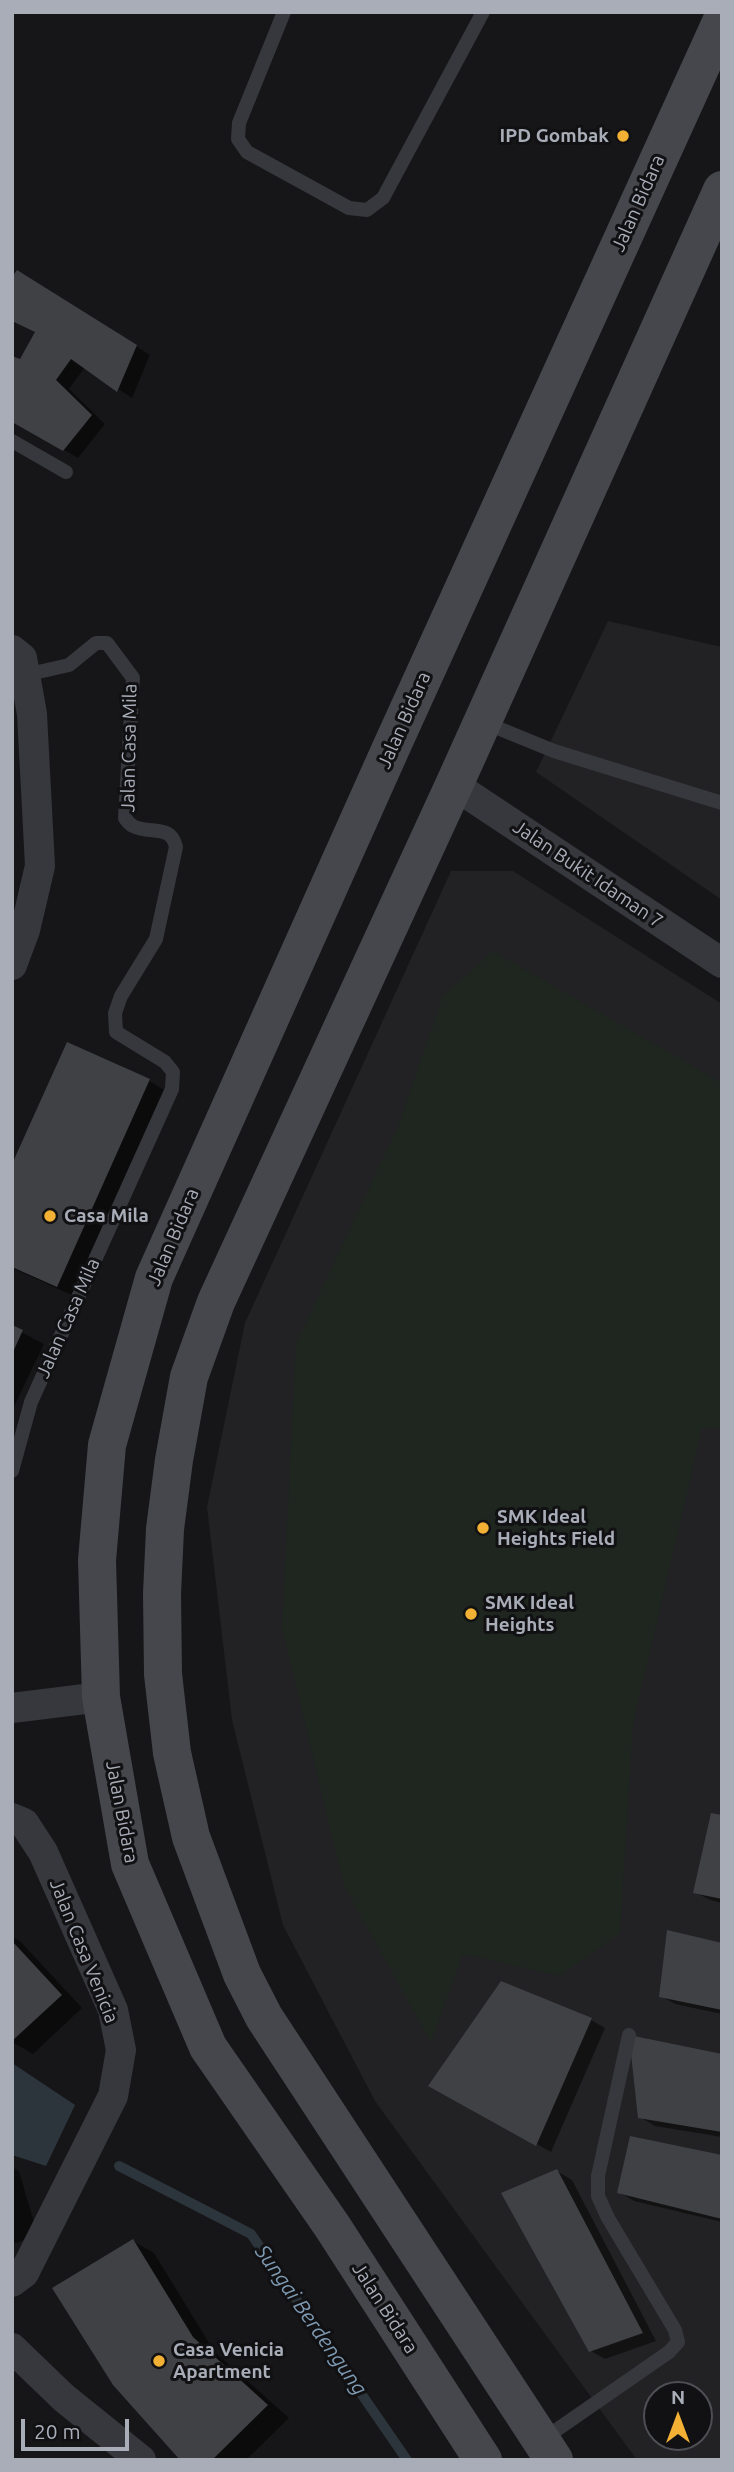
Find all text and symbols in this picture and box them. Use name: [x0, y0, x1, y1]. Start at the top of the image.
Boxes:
place label: IPD Gombak: [500, 125, 609, 147]
marker: IPD Gombak: [615, 128, 631, 144]
street label: Jalan Bidara: [607, 151, 669, 255]
street label: Jalan Bidara: [373, 668, 435, 772]
street label: Jalan Casa Mila: [116, 683, 142, 813]
street label: Jalan Bukit Idaman 7: [509, 815, 667, 933]
street label: Jalan Bidara: [142, 1185, 204, 1289]
place label: Casa Mila: [64, 1205, 149, 1227]
marker: Casa Mila: [42, 1208, 58, 1224]
street label: Jalan Casa Mila: [31, 1255, 105, 1381]
place label: SMK Ideal Heights Field: [497, 1506, 615, 1550]
marker: SMK Ideal Heights Field: [475, 1520, 491, 1536]
place label: SMK Ideal Heights: [485, 1592, 574, 1636]
marker: SMK Ideal Heights: [463, 1606, 479, 1622]
street label: Jalan Bidara: [101, 1759, 143, 1865]
street label: Jalan Casa Venicia: [45, 1876, 123, 2026]
water label: Sungai Berdengung: [250, 2240, 372, 2400]
street label: Jalan Bidara: [347, 2258, 423, 2358]
place label: Casa Venicia Apartment: [173, 2339, 284, 2383]
marker: Casa Venicia Apartment: [151, 2353, 167, 2369]
north arrow: [643, 2381, 713, 2451]
text: N: [671, 2386, 685, 2408]
scale bar: [24, 2406, 133, 2450]
text: 20 m: [34, 2419, 81, 2443]

